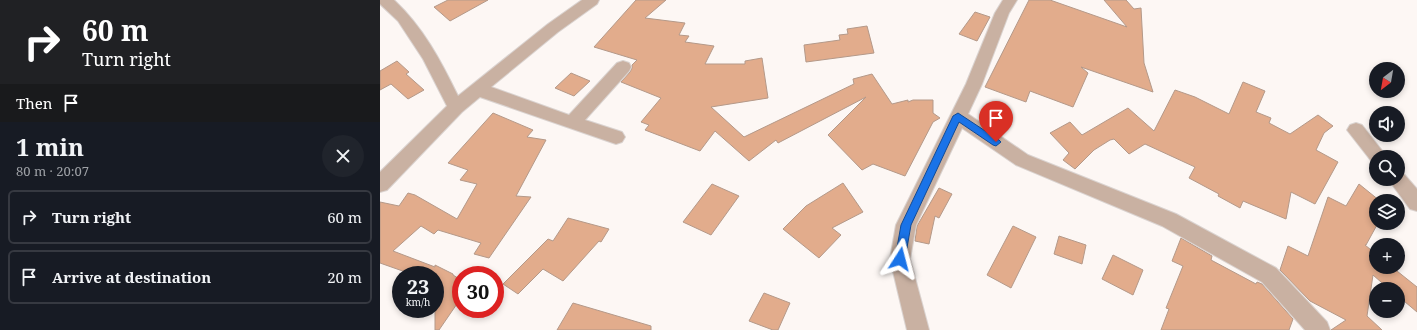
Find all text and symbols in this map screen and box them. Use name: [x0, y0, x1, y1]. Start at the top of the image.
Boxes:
text: 60 m: [82, 11, 149, 49]
icon: right: [16, 16, 68, 68]
text: Turn right: [82, 47, 171, 71]
north arrow: [1369, 62, 1405, 98]
map controls: [1369, 62, 1405, 318]
icon: arrive: [60, 92, 82, 114]
text: Then: [16, 93, 52, 113]
pin: [979, 101, 1013, 142]
button: sound: [1369, 106, 1405, 142]
icon: arrive: [985, 107, 1007, 129]
text: 1 min: [16, 130, 84, 163]
button: close: [322, 135, 364, 177]
button: search: [1369, 150, 1405, 186]
text: 80 m · 20:07: [16, 162, 89, 180]
button: layers: [1369, 194, 1405, 230]
icon: right: [18, 206, 40, 228]
text: Turn right: [52, 207, 131, 227]
text: 60 m: [327, 207, 362, 227]
position arrow: [879, 238, 921, 280]
button: +: [1369, 238, 1405, 274]
icon: arrive: [18, 266, 40, 288]
speed limit sign: 30: [452, 266, 504, 318]
text: Arrive at destination: [52, 267, 211, 287]
text: 20 m: [327, 267, 362, 287]
text: 23: [407, 273, 429, 300]
button: −: [1369, 282, 1405, 318]
text: km/h: [406, 295, 430, 309]

